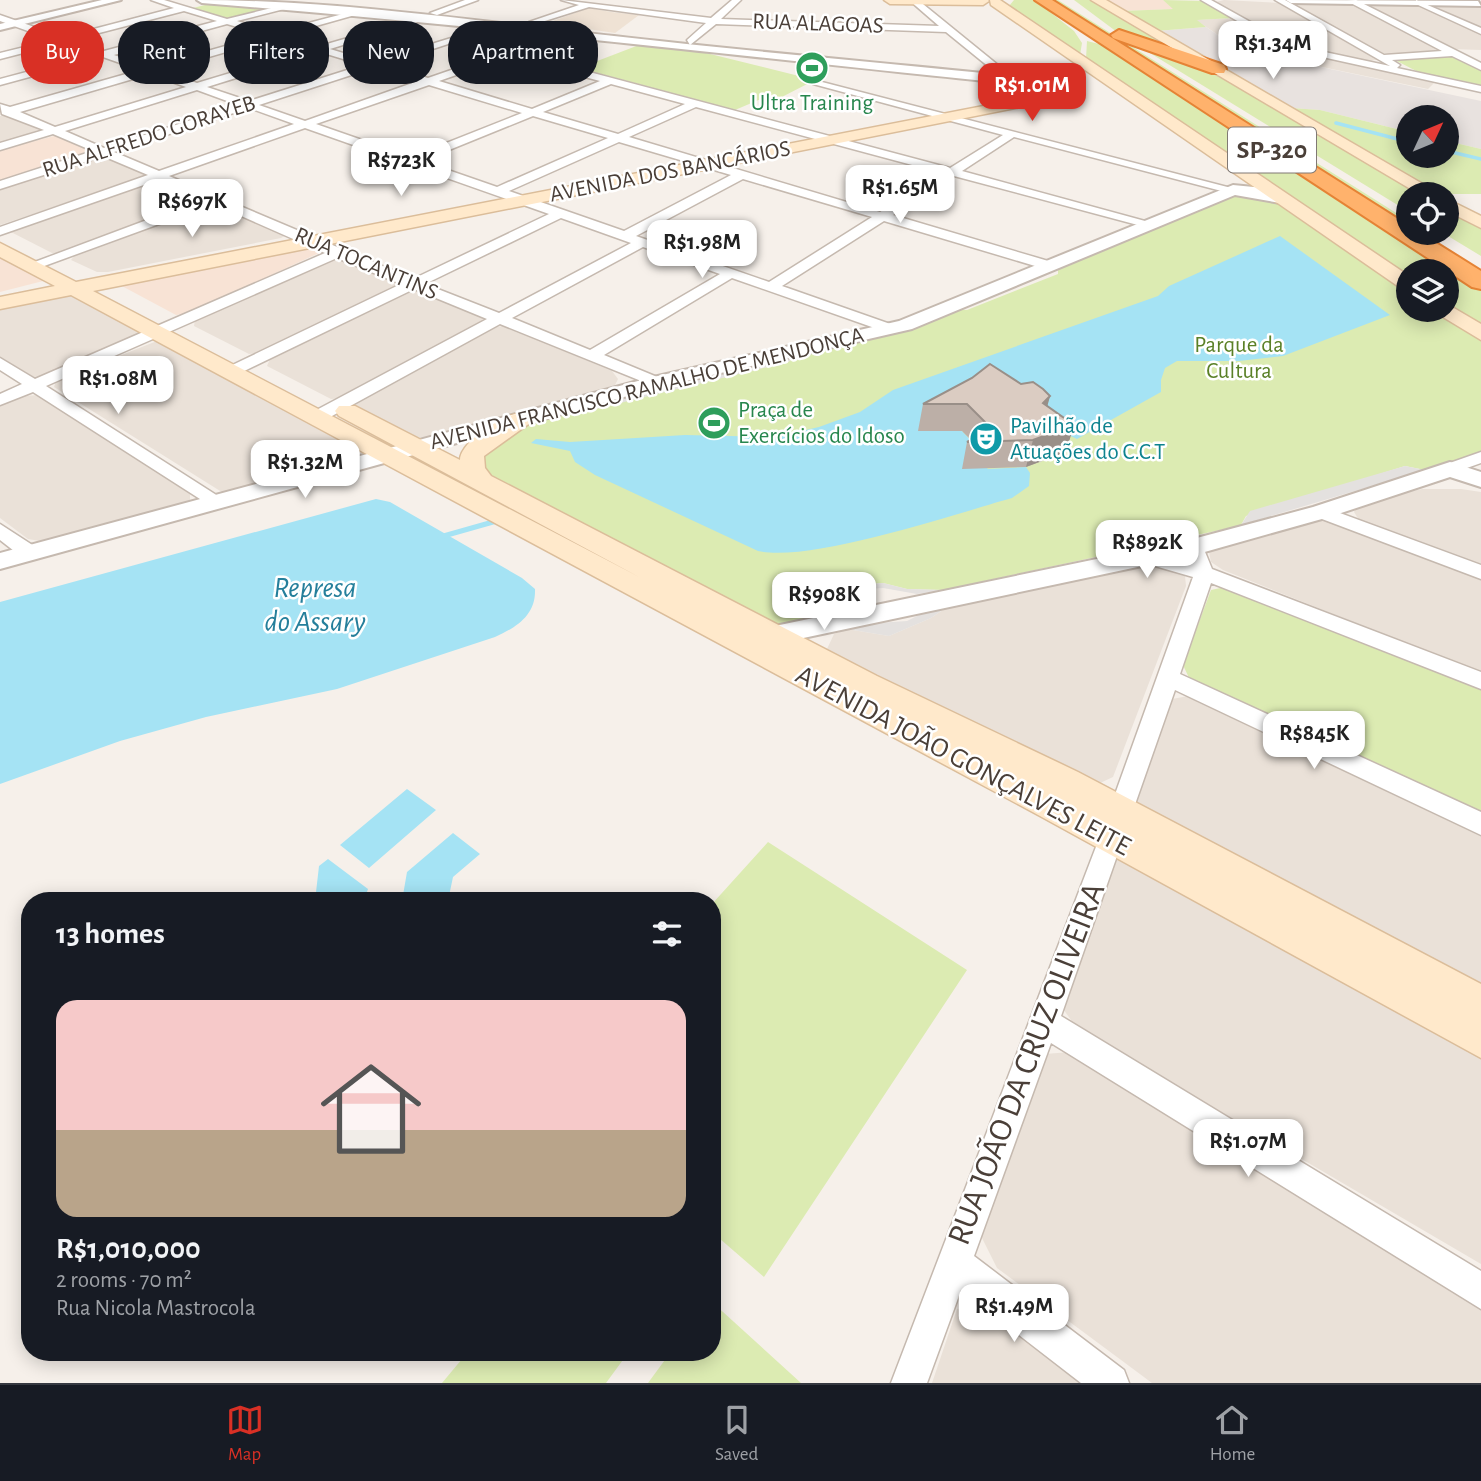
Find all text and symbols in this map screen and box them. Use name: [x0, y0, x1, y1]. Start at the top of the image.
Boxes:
street label: RUA ALAGOAS: [752, 10, 884, 38]
chip: Buy: [21, 21, 104, 84]
chip: Rent: [118, 21, 210, 84]
chip: Filters: [224, 21, 329, 84]
chip: New: [343, 21, 434, 84]
chip: Apartment: [448, 21, 598, 84]
pin: R$1.34M: [1208, 22, 1338, 81]
text: R$1.34M: [1234, 32, 1312, 55]
sports icon: Ultra Training: [793, 49, 831, 87]
pin: R$1.01M: [967, 64, 1097, 123]
text: R$1.01M: [994, 74, 1070, 97]
street label: RUA ALFREDO GORAYEB: [40, 92, 258, 182]
place label: Ultra Training: [751, 92, 874, 115]
north arrow: [1396, 105, 1460, 168]
map controls: [1396, 105, 1459, 322]
road number: SP-320: [1228, 127, 1316, 172]
street label: AVENIDA DOS BANCÁRIOS: [547, 134, 792, 207]
pin: R$723K: [344, 138, 458, 198]
text: R$723K: [367, 149, 435, 172]
pin: R$1.65M: [835, 166, 965, 225]
text: R$1.65M: [862, 176, 938, 199]
pin: R$697K: [135, 180, 249, 239]
button: locate: [1396, 182, 1459, 245]
text: R$697K: [157, 190, 227, 213]
pin: R$1.98M: [637, 220, 767, 280]
street label: RUA TOCANTINS: [291, 224, 441, 304]
text: R$1.98M: [663, 231, 741, 254]
button: layers: [1396, 259, 1459, 322]
street label: AVENIDA FRANCISCO RAMALHO DE MENDONÇA: [428, 324, 866, 454]
park label: Parque da Cultura: [1194, 334, 1284, 383]
pin: R$1.08M: [53, 356, 183, 416]
text: R$1.08M: [78, 367, 158, 390]
place label: Praça de Exercícios do Idoso: [738, 399, 905, 448]
sports icon: Praça de Exercícios do Idoso: [695, 404, 733, 442]
place label: Pavilhão de Atuações do C.C.T: [1010, 415, 1165, 464]
theatre icon: Pavilhão de Atuações do C.C.T: [967, 420, 1005, 458]
pin: R$1.32M: [240, 440, 370, 500]
text: R$1.32M: [267, 451, 343, 474]
pin: R$892K: [1090, 520, 1204, 580]
text: R$892K: [1112, 531, 1182, 554]
pin: R$908K: [767, 572, 881, 632]
water label: Represa do Assary: [264, 573, 366, 637]
text: R$908K: [788, 583, 860, 606]
street label: AVENIDA JOÃO GONÇALVES LEITE: [791, 659, 1136, 861]
pin: R$845K: [1257, 712, 1371, 771]
text: R$845K: [1279, 722, 1349, 745]
street label: RUA JOÃO DA CRUZ OLIVEIRA: [939, 877, 1111, 1250]
icon: filters: [648, 915, 686, 953]
text: 13 homes: [56, 919, 165, 949]
icon: home: [308, 1046, 434, 1172]
pin: R$1.07M: [1183, 1120, 1313, 1179]
text: R$1.07M: [1209, 1130, 1287, 1153]
text: R$1,010,000: [56, 1234, 201, 1264]
text: 2 rooms · 70 m²: [56, 1269, 192, 1292]
pin: R$1.49M: [949, 1284, 1079, 1344]
text: R$1.49M: [975, 1295, 1053, 1318]
text: Rua Nicola Mastrocola: [56, 1297, 256, 1320]
tab: Map: [226, 1401, 264, 1466]
tab: Saved: [715, 1401, 758, 1466]
tab: Home: [1210, 1401, 1255, 1466]

